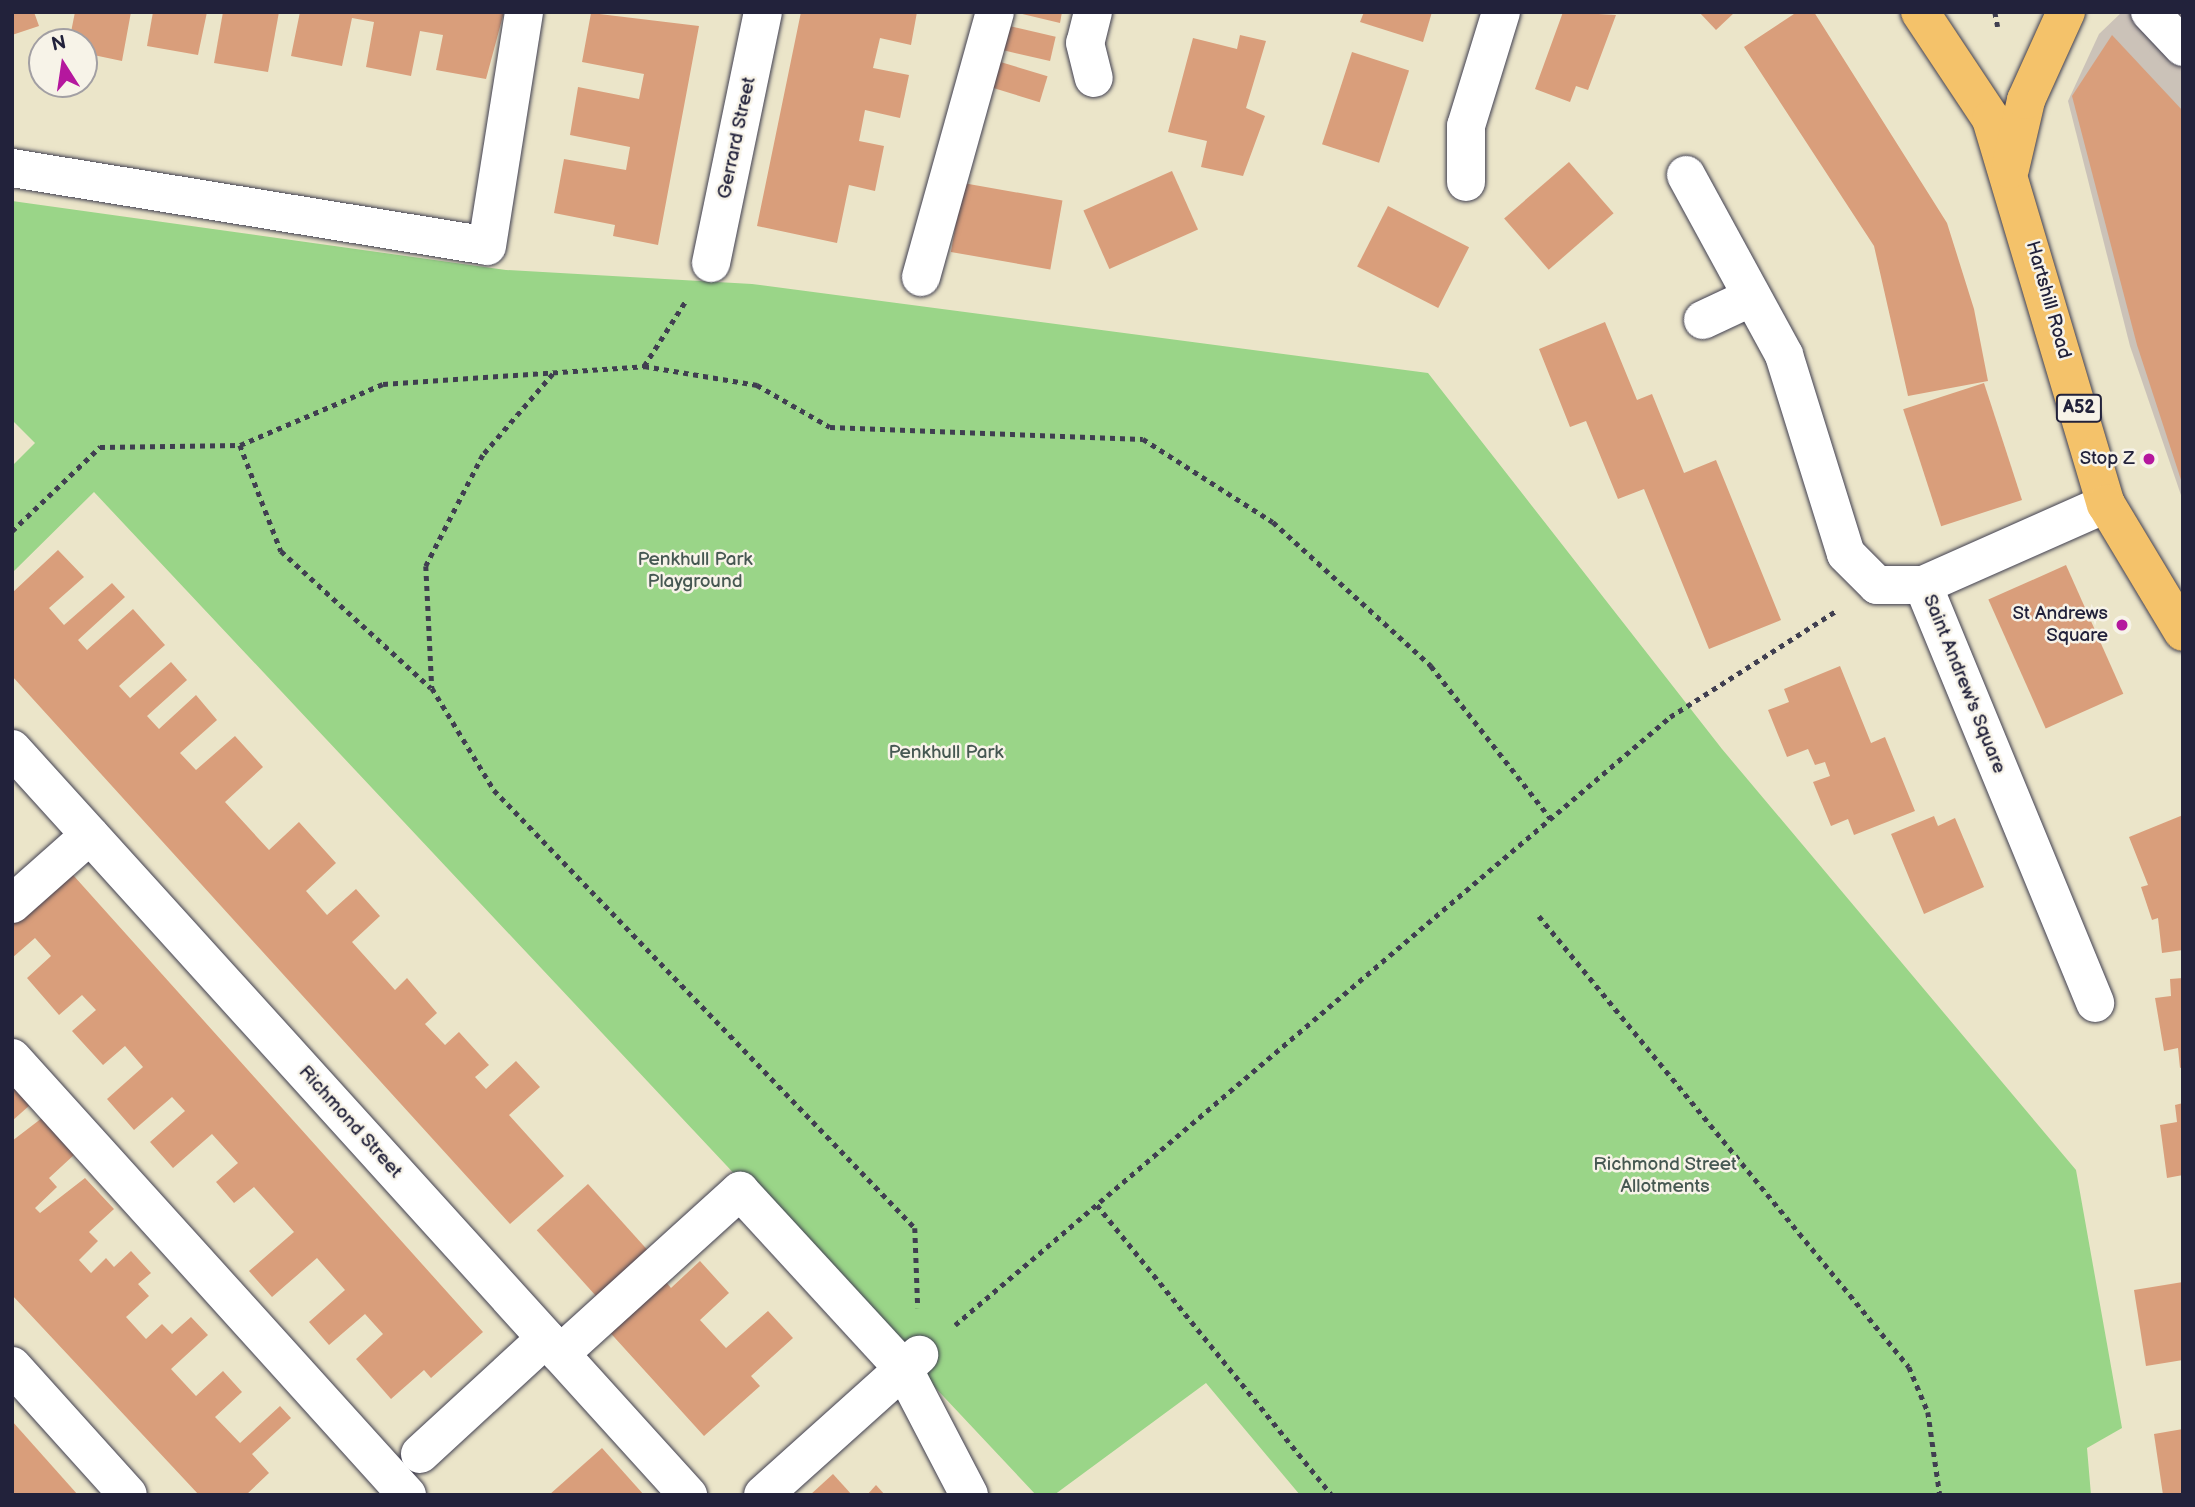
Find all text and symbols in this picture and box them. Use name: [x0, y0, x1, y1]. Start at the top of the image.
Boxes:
north arrow: [28, 28, 98, 98]
text: N: [50, 31, 68, 57]
street label: Gerrard Street: [713, 75, 761, 201]
street label: Hartshill Road: [2020, 239, 2076, 361]
road number: A52: [2054, 394, 2104, 422]
place label: Stop Z: [2080, 448, 2135, 470]
marker: Stop Z: [2141, 451, 2157, 467]
park label: Penkhull Park Playground: [637, 549, 753, 593]
street label: Saint Andrew's Square: [1918, 591, 2010, 777]
place label: St Andrews Square: [2012, 603, 2108, 647]
marker: St Andrews Square: [2114, 617, 2130, 633]
park label: Penkhull Park: [888, 742, 1004, 764]
street label: Richmond Street: [293, 1061, 407, 1183]
park label: Richmond Street Allotments: [1593, 1154, 1737, 1198]

